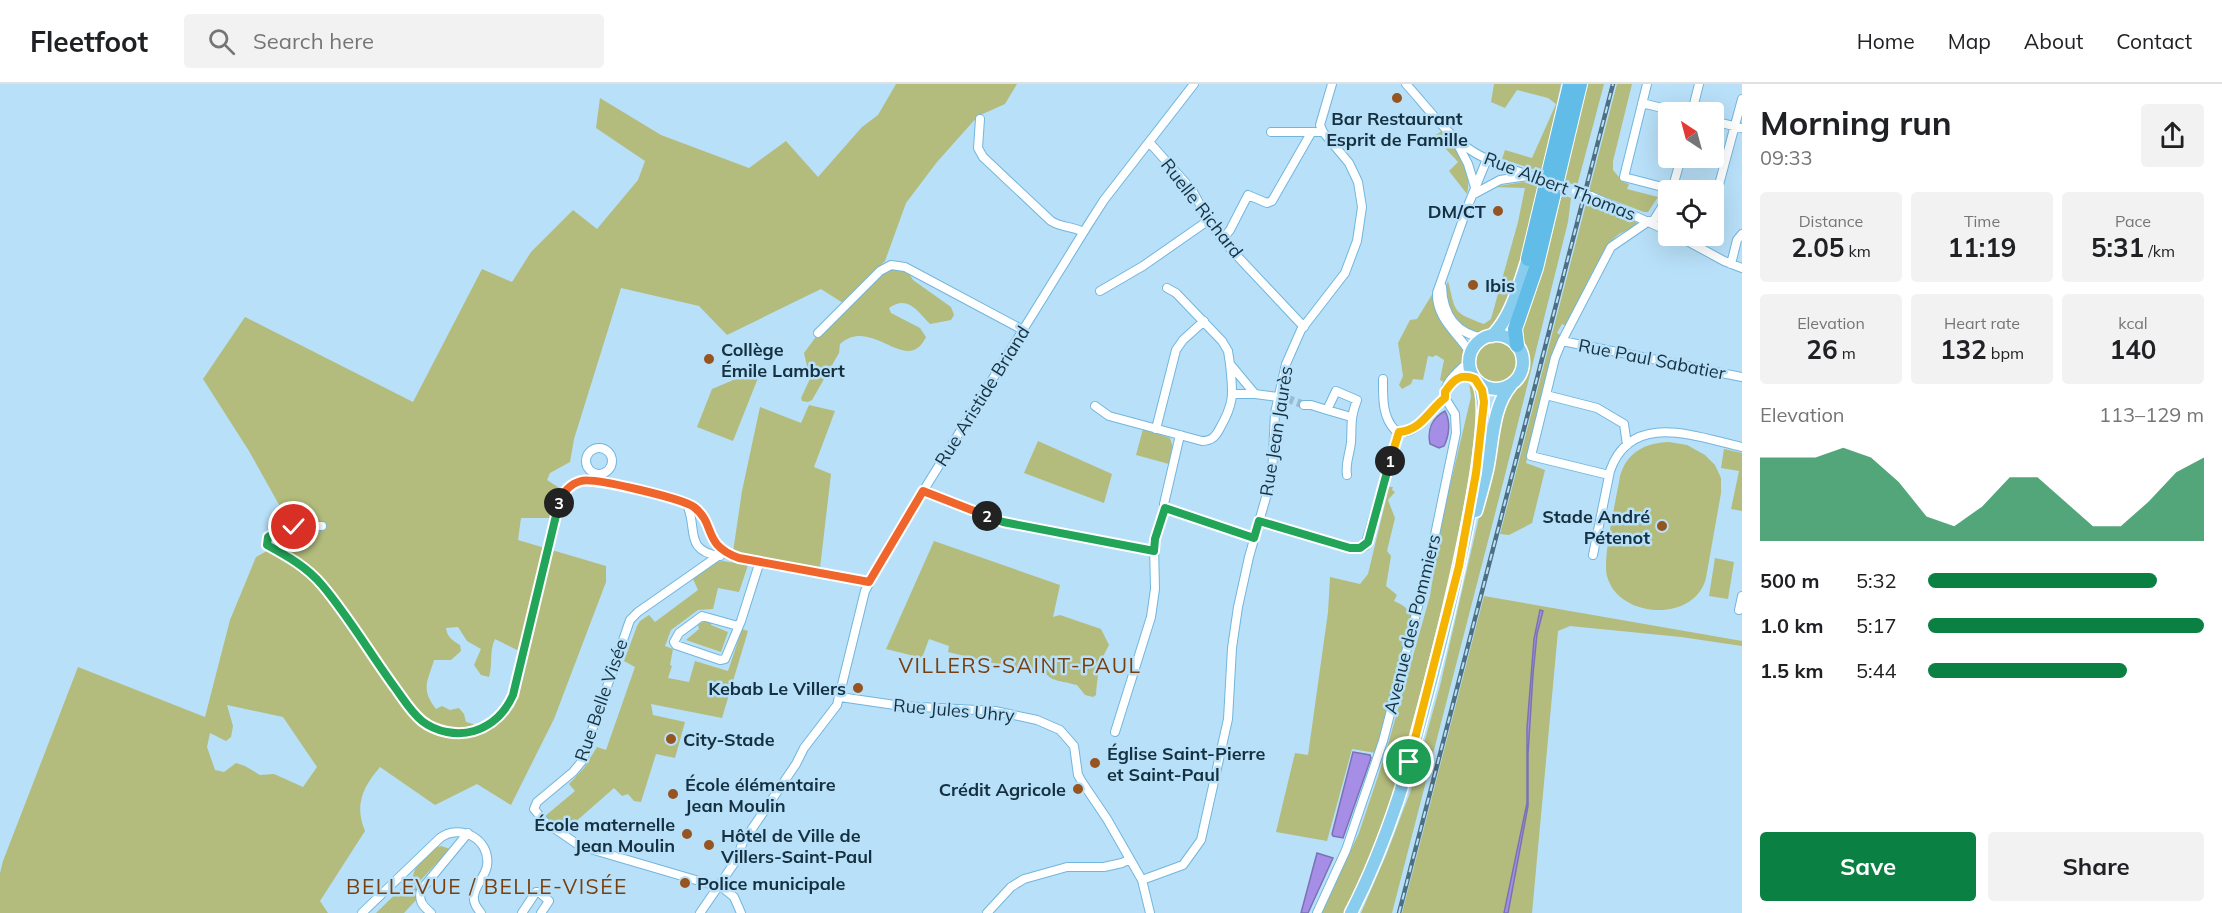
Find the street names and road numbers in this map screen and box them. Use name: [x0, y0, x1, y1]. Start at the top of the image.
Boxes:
street label: Rue Albert Thomas: [1481, 146, 1639, 226]
street label: Ruelle Richard: [1156, 154, 1248, 262]
street label: Rue Aristide Briand: [930, 322, 1034, 470]
street label: Rue Paul Sabatier: [1577, 333, 1728, 385]
street label: Rue Jean Jaurès: [1254, 364, 1298, 498]
street label: Avenue des Pommiers: [1379, 532, 1445, 716]
street label: Rue Belle Visée: [569, 636, 633, 764]
street label: Rue Jules Uhry: [892, 693, 1016, 727]

